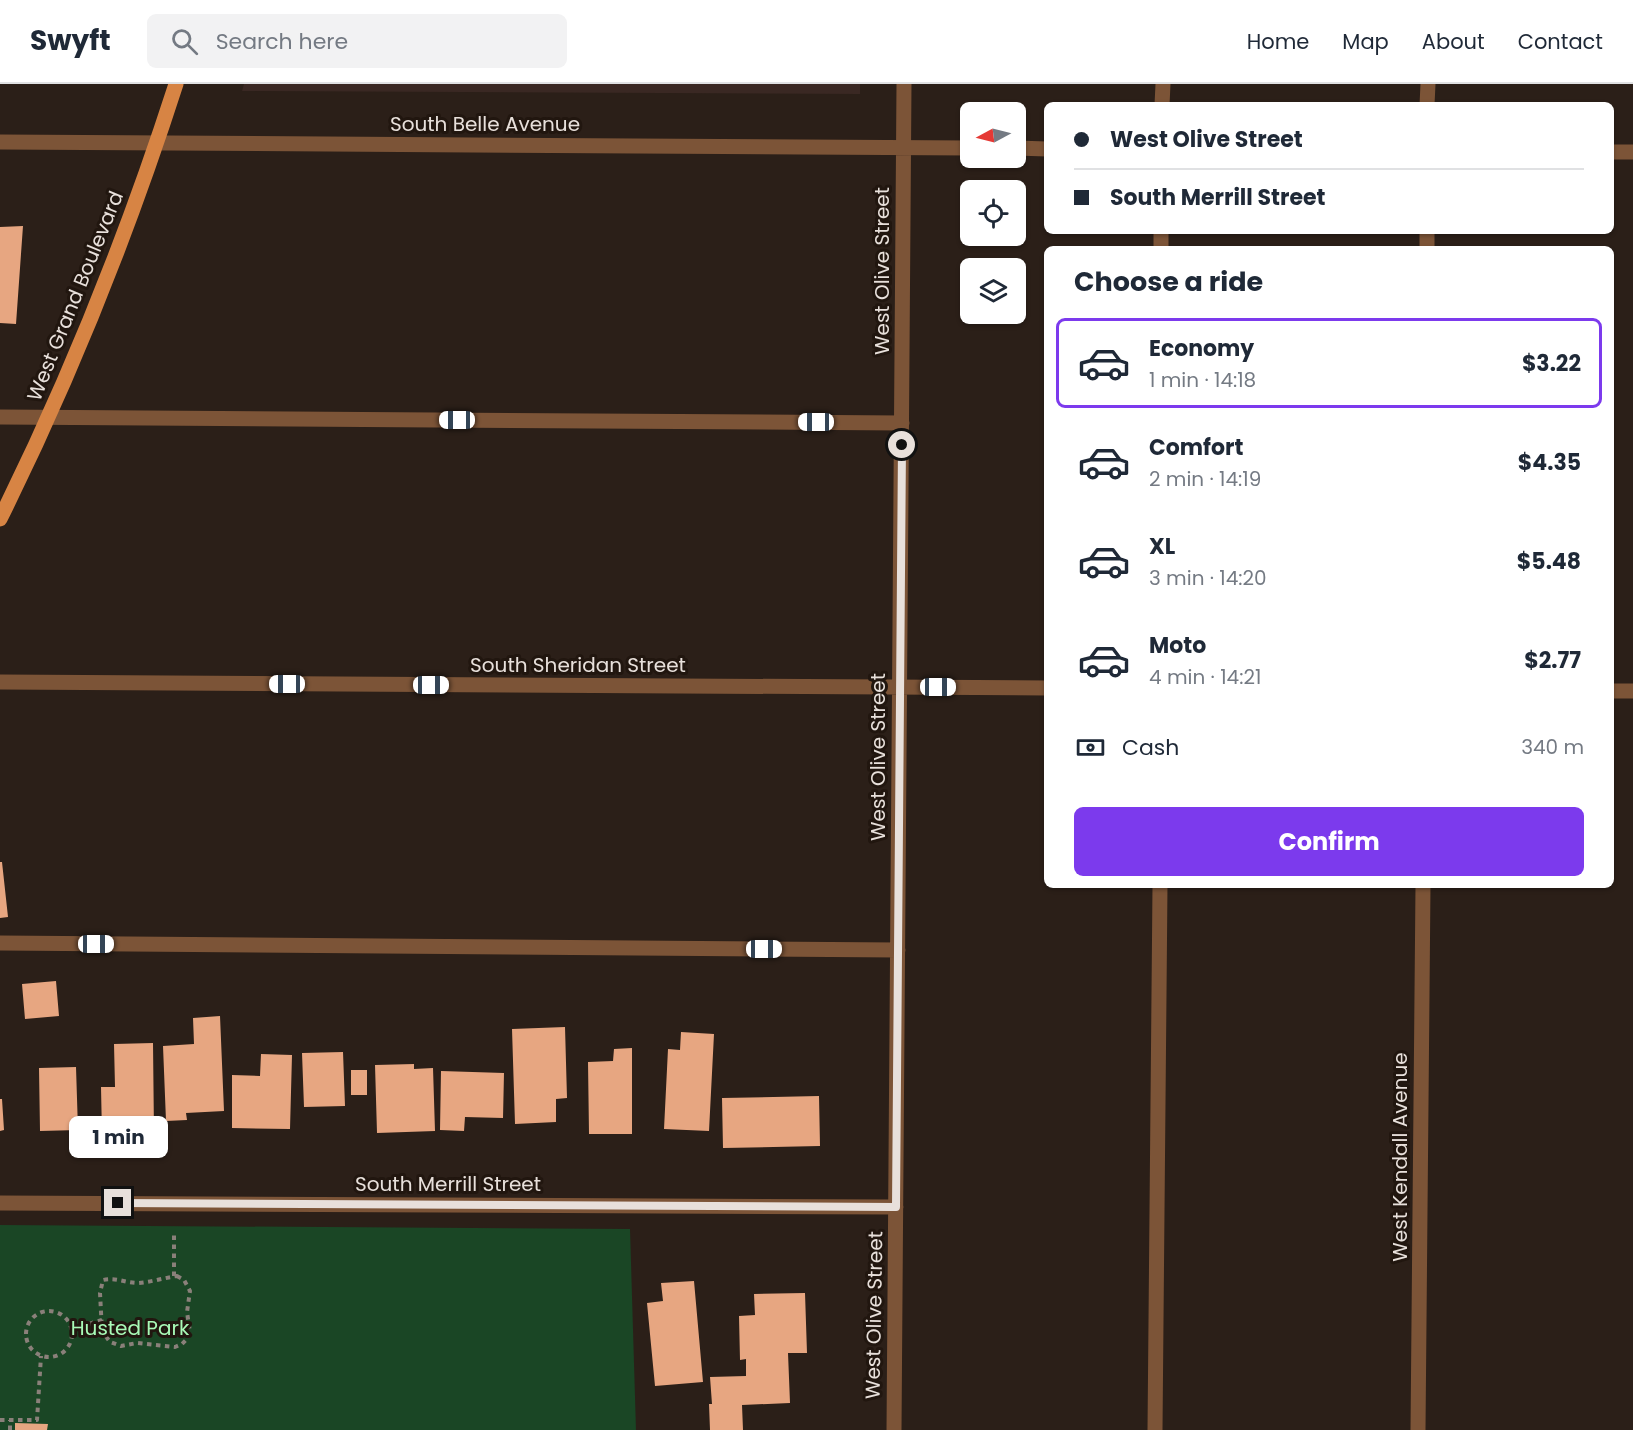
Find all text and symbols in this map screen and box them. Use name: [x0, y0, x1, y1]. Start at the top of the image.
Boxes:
search box: [147, 14, 567, 68]
text: Swyft: [30, 21, 111, 60]
icon: search: [168, 25, 201, 58]
text: Search here: [216, 26, 348, 57]
text: Home: [1247, 27, 1309, 56]
text: Map: [1342, 27, 1389, 56]
text: About: [1422, 27, 1485, 56]
text: Contact: [1518, 27, 1603, 56]
north arrow: [960, 102, 1026, 168]
map controls: [960, 102, 1026, 324]
street label: South Belle Avenue: [390, 110, 580, 138]
text: West Olive Street: [1110, 124, 1303, 155]
button: locate: [960, 180, 1026, 246]
text: South Merrill Street: [1110, 182, 1325, 213]
street label: West Grand Boulevard: [20, 187, 130, 405]
street label: West Olive Street: [868, 187, 896, 355]
button: layers: [960, 258, 1026, 324]
text: Choose a ride: [1074, 263, 1263, 300]
text: Economy: [1149, 333, 1254, 364]
icon: car: [1077, 336, 1131, 390]
text: $3.22: [1522, 348, 1581, 379]
text: 1 min · 14:18: [1149, 366, 1256, 394]
car: [439, 411, 475, 429]
car: [798, 413, 834, 431]
route start: [888, 431, 915, 458]
text: Comfort: [1149, 432, 1243, 463]
icon: car: [1077, 435, 1131, 489]
text: $4.35: [1518, 447, 1581, 478]
text: 2 min · 14:19: [1149, 465, 1261, 493]
text: XL: [1149, 531, 1175, 562]
icon: car: [1077, 534, 1131, 588]
text: $5.48: [1517, 546, 1581, 577]
text: 3 min · 14:20: [1149, 564, 1267, 592]
text: Moto: [1149, 630, 1206, 661]
icon: car: [1077, 633, 1131, 687]
text: $2.77: [1524, 645, 1581, 676]
street label: South Sheridan Street: [470, 651, 686, 679]
text: 4 min · 14:21: [1149, 663, 1261, 691]
street label: West Olive Street: [864, 673, 892, 841]
car: [269, 675, 305, 693]
car: [413, 676, 449, 694]
car: [920, 678, 956, 696]
icon: cash: [1074, 731, 1107, 764]
text: Cash: [1122, 732, 1179, 763]
text: 340 m: [1521, 733, 1584, 761]
button: Confirm: [1074, 807, 1584, 876]
car: [78, 935, 114, 953]
car: [746, 940, 782, 958]
street label: West Kendall Avenue: [1386, 1052, 1414, 1262]
callout: 1 min: [68, 1116, 168, 1158]
text: 1 min: [92, 1123, 145, 1151]
street label: South Merrill Street: [355, 1170, 541, 1198]
route end: [104, 1189, 131, 1216]
street label: West Olive Street: [859, 1231, 889, 1399]
park label: Husted Park: [71, 1314, 190, 1342]

